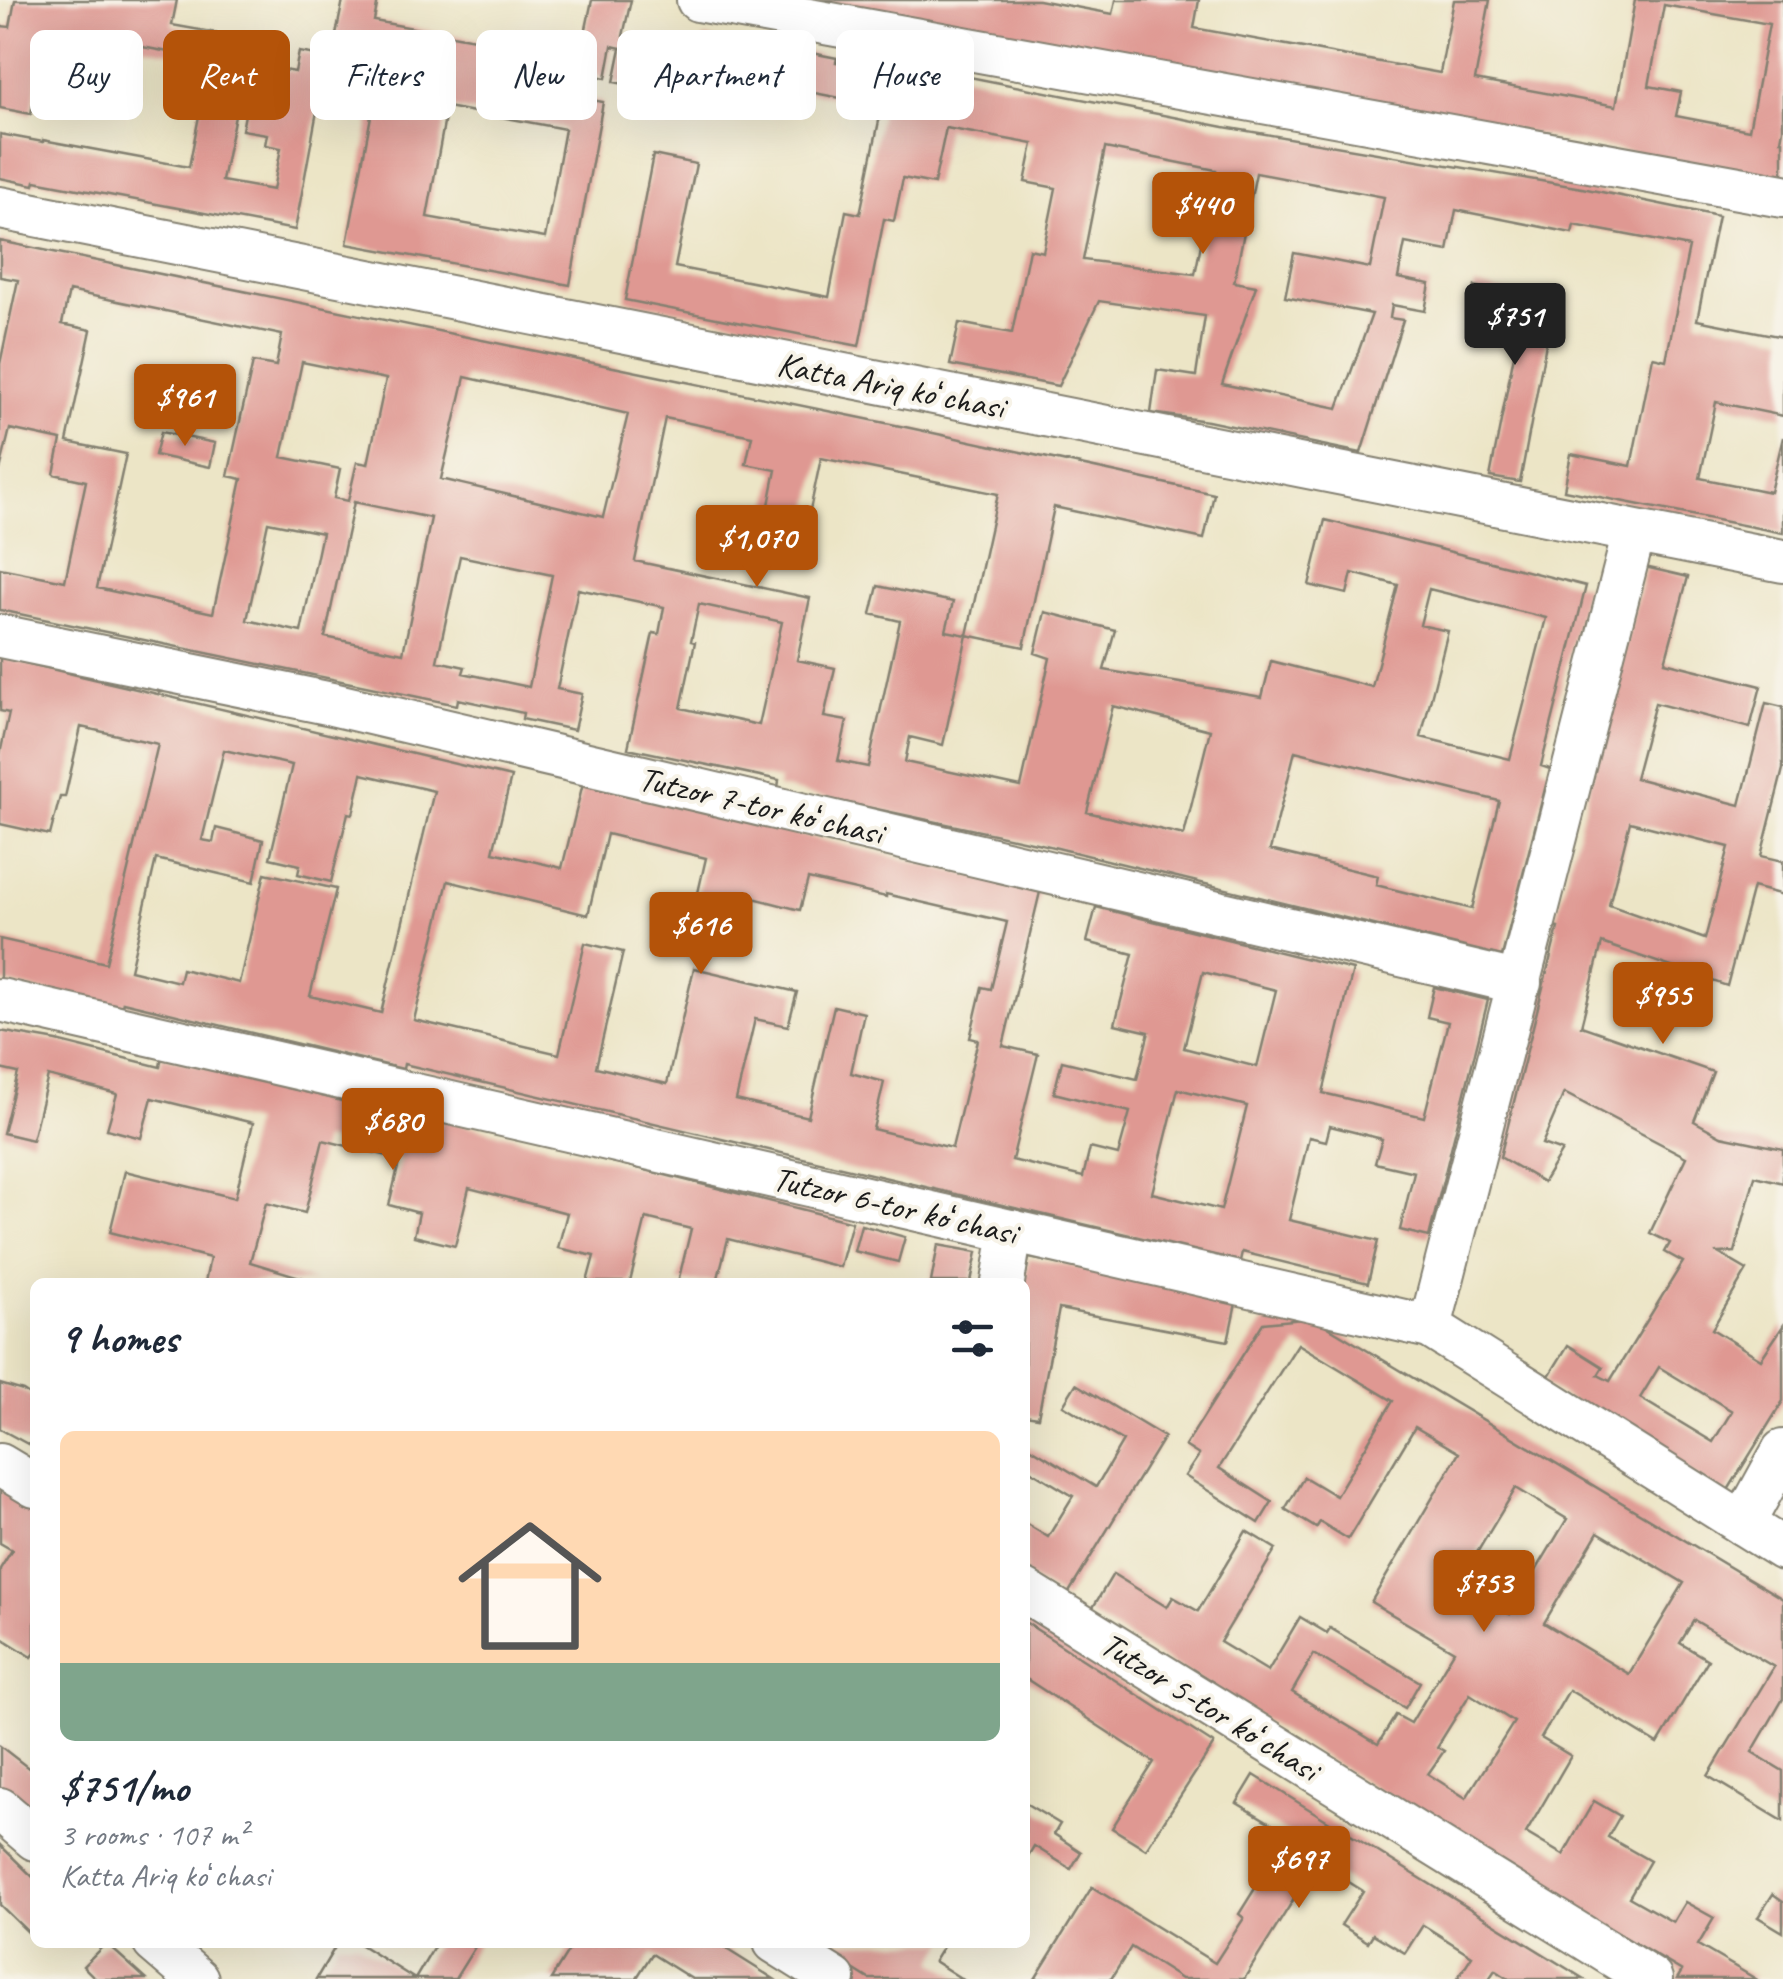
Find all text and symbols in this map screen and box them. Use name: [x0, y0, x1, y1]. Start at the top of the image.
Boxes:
chip: Buy: [30, 30, 143, 120]
chip: Rent: [163, 30, 290, 120]
chip: Filters: [310, 30, 456, 120]
chip: New: [476, 30, 597, 120]
chip: Apartment: [617, 30, 816, 120]
chip: House: [836, 30, 974, 120]
pin: $440: [1144, 172, 1262, 257]
text: $440: [1174, 184, 1232, 225]
pin: $751: [1456, 283, 1574, 368]
text: $751: [1487, 295, 1543, 336]
street label: Katta Ariq koʻchasi: [774, 341, 1013, 430]
pin: $961: [126, 364, 244, 449]
text: $961: [156, 376, 214, 417]
pin: $1,070: [676, 505, 838, 590]
text: $1,070: [718, 517, 796, 558]
street label: Tutzor 7-tor koʻchasi: [634, 756, 892, 856]
pin: $616: [642, 892, 760, 977]
text: $616: [672, 904, 730, 945]
pin: $955: [1604, 962, 1722, 1047]
text: $955: [1635, 974, 1691, 1015]
pin: $680: [334, 1088, 452, 1173]
text: $680: [364, 1100, 422, 1141]
street label: Tutzor 6-tor koʻchasi: [768, 1156, 1026, 1256]
icon: filters: [945, 1311, 1000, 1366]
text: 9 homes: [60, 1312, 178, 1365]
icon: home: [440, 1496, 620, 1676]
pin: $753: [1425, 1550, 1543, 1635]
text: $753: [1456, 1562, 1512, 1603]
street label: Tutzor 5-tor koʻchasi: [1092, 1621, 1331, 1794]
text: $751/mo: [60, 1761, 189, 1814]
text: 3 rooms · 107 m²: [60, 1814, 247, 1855]
pin: $697: [1240, 1826, 1358, 1911]
text: $697: [1270, 1838, 1328, 1879]
text: Katta Ariq koʻchasi: [60, 1855, 271, 1896]

